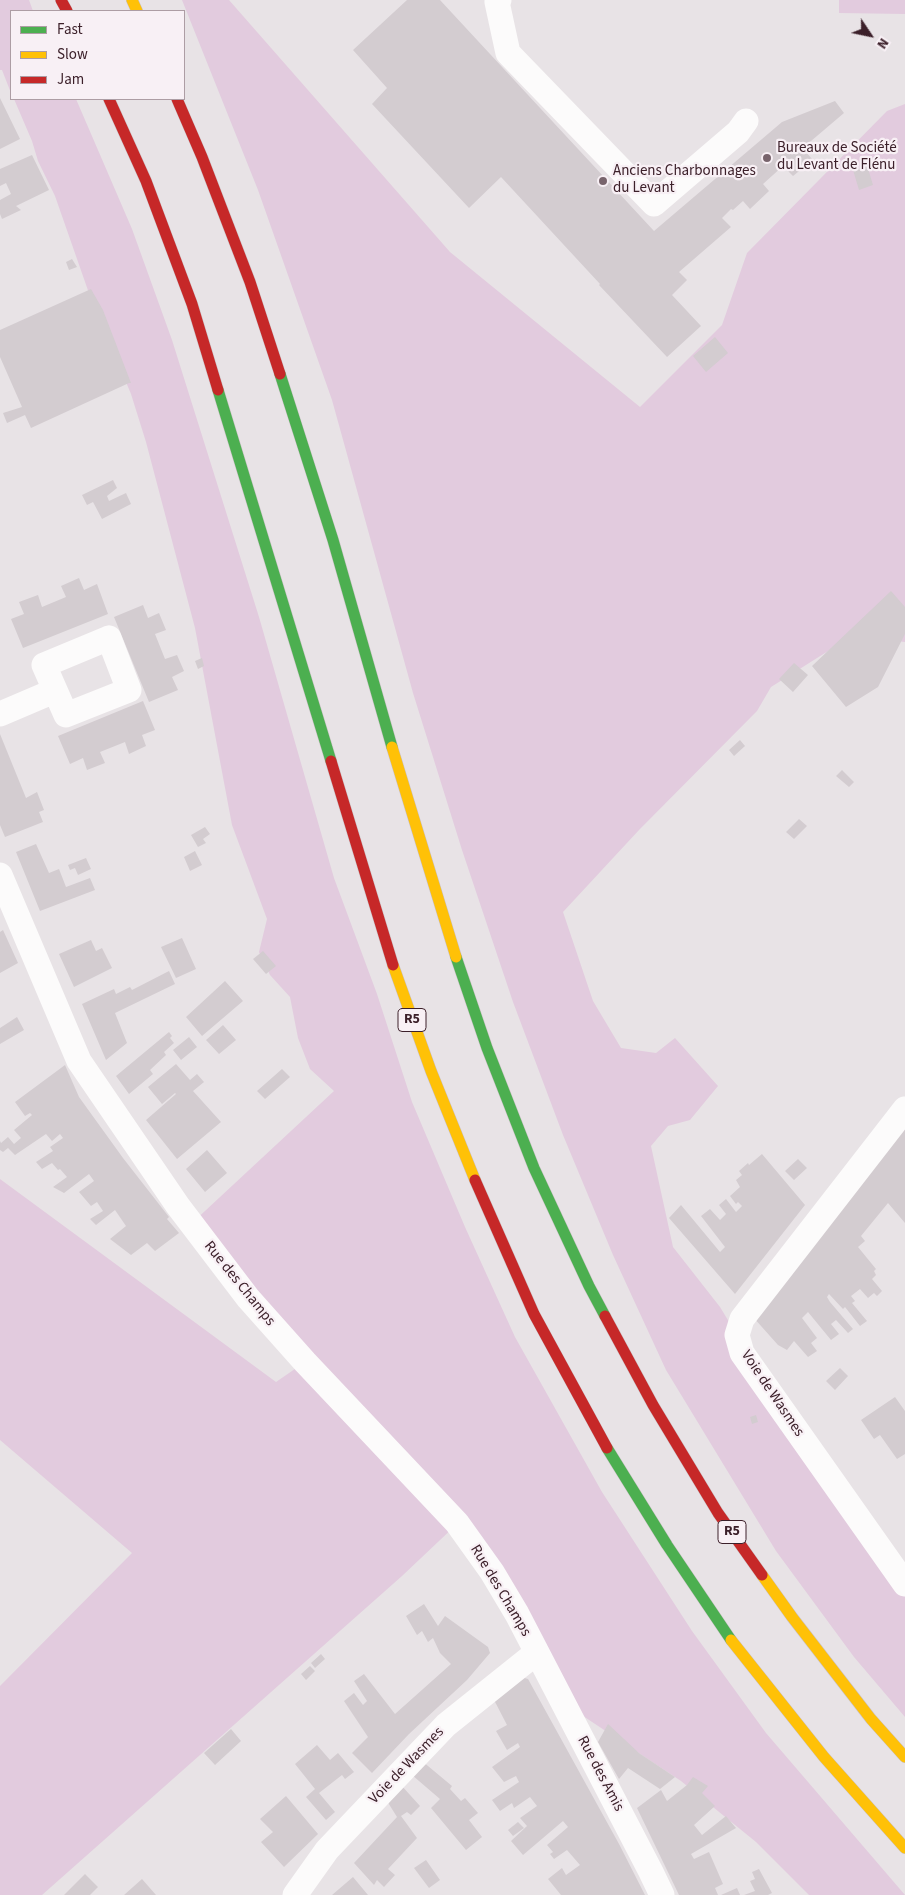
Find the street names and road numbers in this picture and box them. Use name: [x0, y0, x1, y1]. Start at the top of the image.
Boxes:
road number: R5: [398, 1008, 426, 1032]
street label: Rue des Champs: [199, 1238, 279, 1330]
street label: Voie de Wasmes: [737, 1347, 807, 1441]
road number: R5: [718, 1520, 746, 1544]
street label: Rue des Champs: [466, 1542, 534, 1640]
street label: Voie de Wasmes: [366, 1724, 448, 1808]
street label: Rue des Amis: [573, 1733, 627, 1815]

